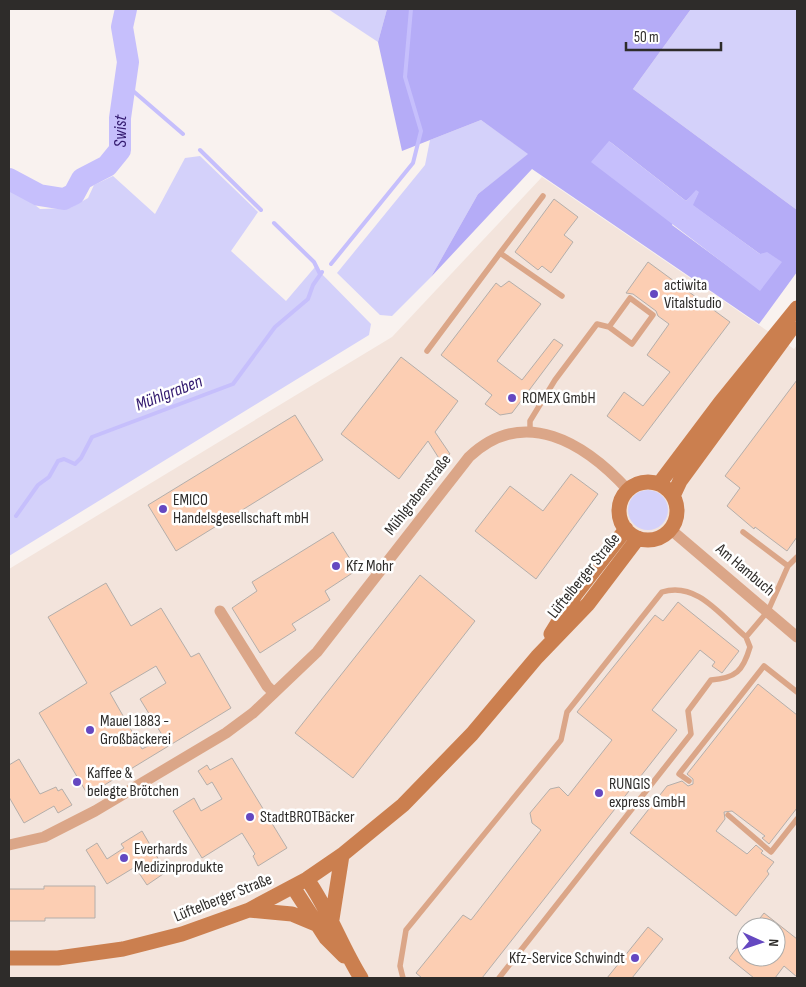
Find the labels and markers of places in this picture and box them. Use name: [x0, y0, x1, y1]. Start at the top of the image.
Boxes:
place label: actiwita Vitalstudio: [664, 276, 722, 313]
marker: actiwita Vitalstudio: [648, 288, 660, 300]
place label: ROMEX GmbH: [522, 389, 596, 408]
marker: ROMEX GmbH: [506, 392, 518, 404]
place label: EMICO Handelsgesellschaft mbH: [173, 491, 309, 528]
marker: EMICO Handelsgesellschaft mbH: [157, 503, 169, 515]
place label: Kfz Mohr: [346, 557, 394, 576]
marker: Kfz Mohr: [330, 560, 342, 572]
place label: Mauel 1883 - Großbäckerei: [100, 712, 171, 749]
marker: Mauel 1883 - Großbäckerei: [84, 724, 96, 736]
place label: Kaffee & belegte Brötchen: [87, 764, 179, 801]
place label: RUNGIS express GmbH: [609, 775, 686, 812]
marker: Kaffee & belegte Brötchen: [71, 776, 83, 788]
marker: RUNGIS express GmbH: [593, 787, 605, 799]
place label: StadtBROTBäcker: [260, 808, 355, 827]
marker: StadtBROTBäcker: [244, 811, 256, 823]
place label: Everhards Medizinprodukte: [134, 840, 223, 877]
marker: Everhards Medizinprodukte: [118, 852, 130, 864]
place label: Kfz-Service Schwindt: [509, 949, 625, 968]
marker: Kfz-Service Schwindt: [629, 952, 641, 964]

